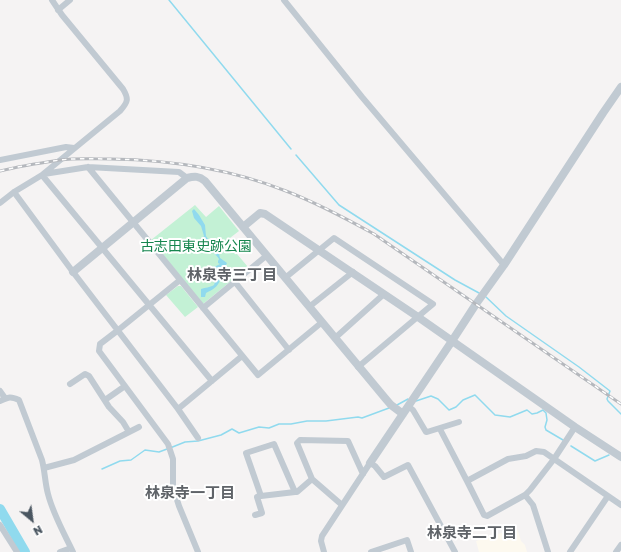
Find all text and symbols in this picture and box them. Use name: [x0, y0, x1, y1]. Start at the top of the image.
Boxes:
park label: 古志田東史跡公園: [140, 239, 252, 255]
district label: 林泉寺三丁目: [187, 266, 277, 284]
district label: 林泉寺一丁目: [145, 484, 235, 502]
north arrow: [12, 500, 52, 540]
text: N: [31, 523, 45, 539]
district label: 林泉寺二丁目: [427, 524, 517, 542]

